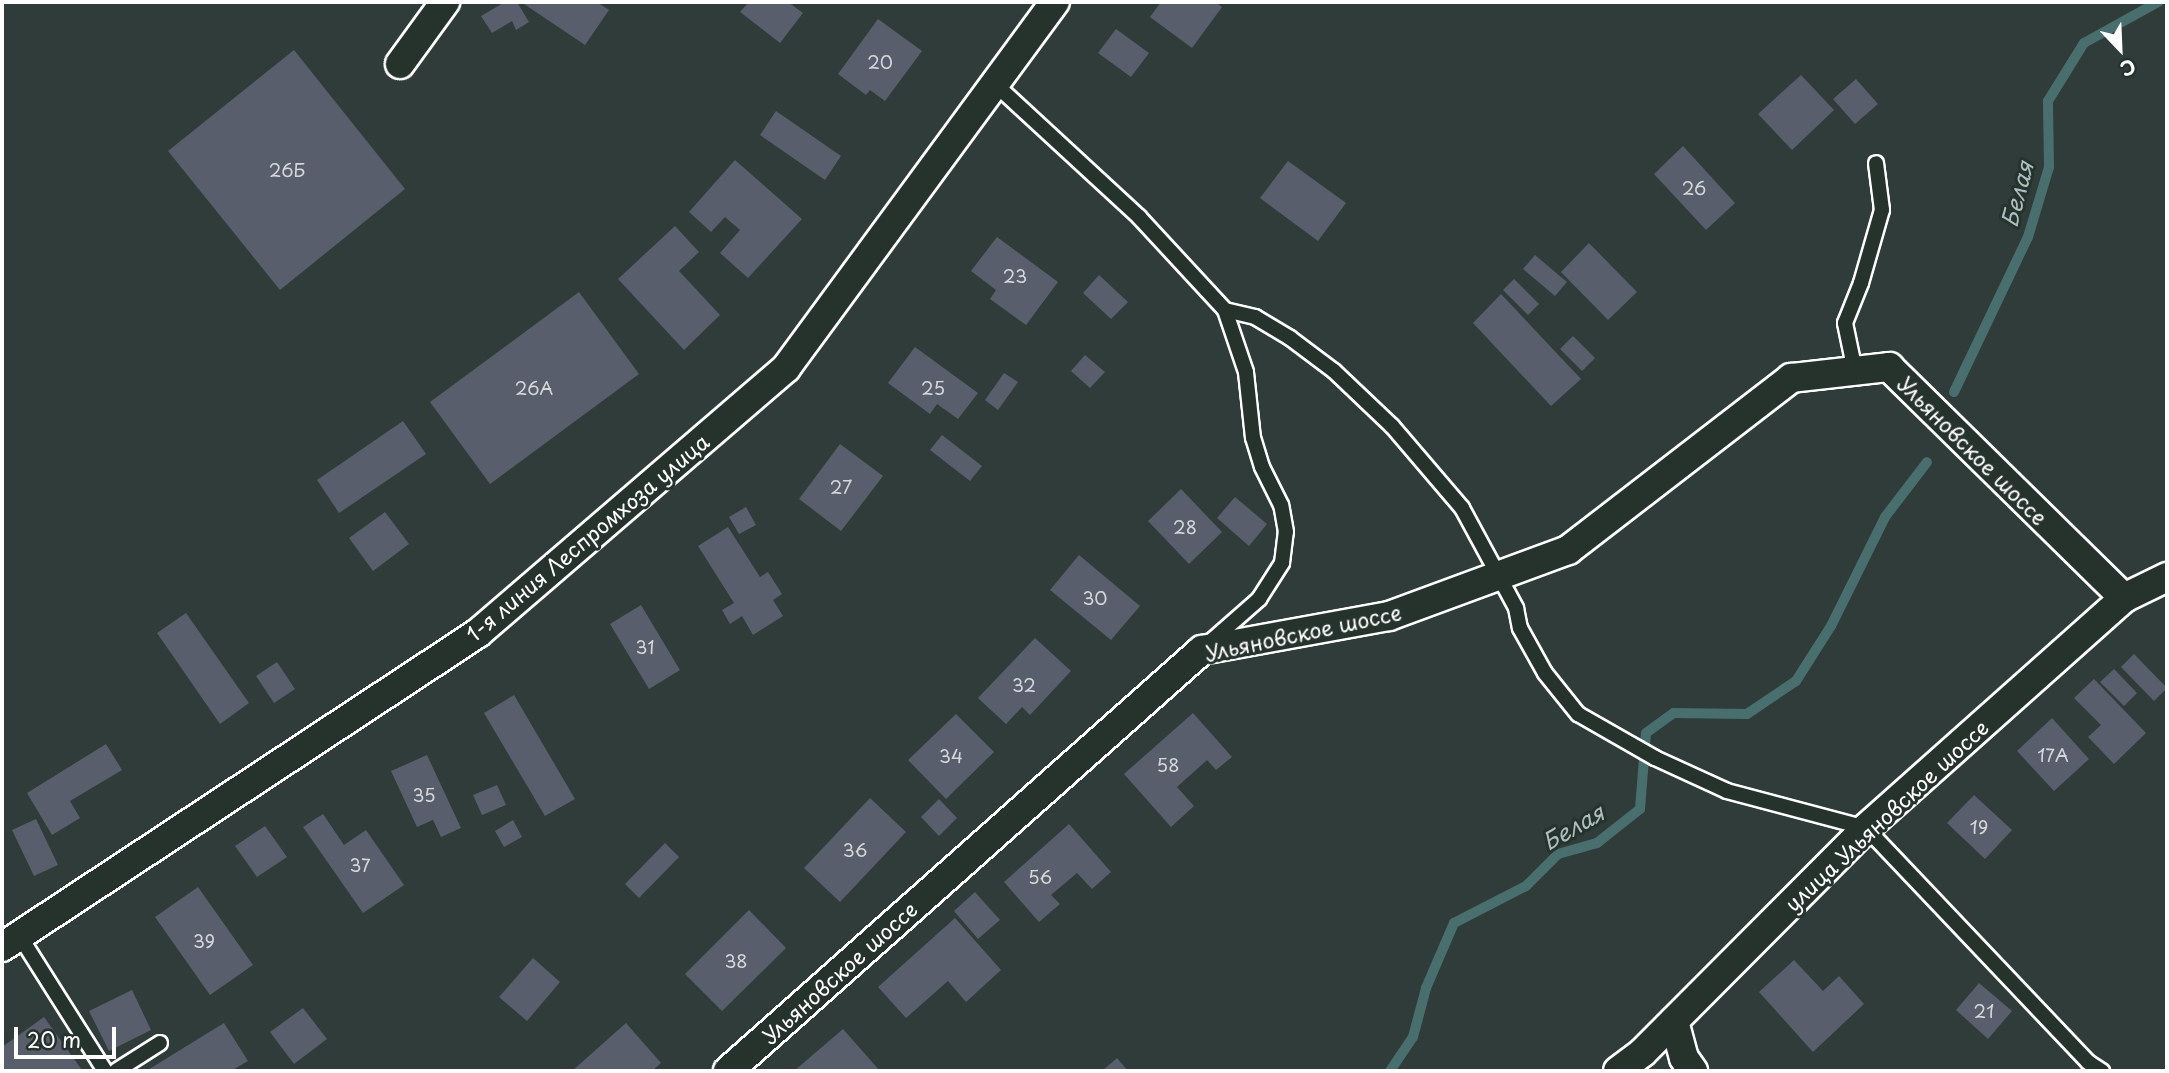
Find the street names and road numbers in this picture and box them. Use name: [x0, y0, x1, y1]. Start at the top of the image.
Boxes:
street label: Ульяновское шоссе: [1893, 370, 2053, 530]
street label: 1-я линия Леспромхоза улица: [460, 427, 714, 647]
street label: Ульяновское шоссе: [1203, 599, 1403, 665]
street label: улица Ульяновское шоссе: [1779, 714, 1993, 916]
street label: Ульяновское шоссе: [756, 896, 922, 1048]

